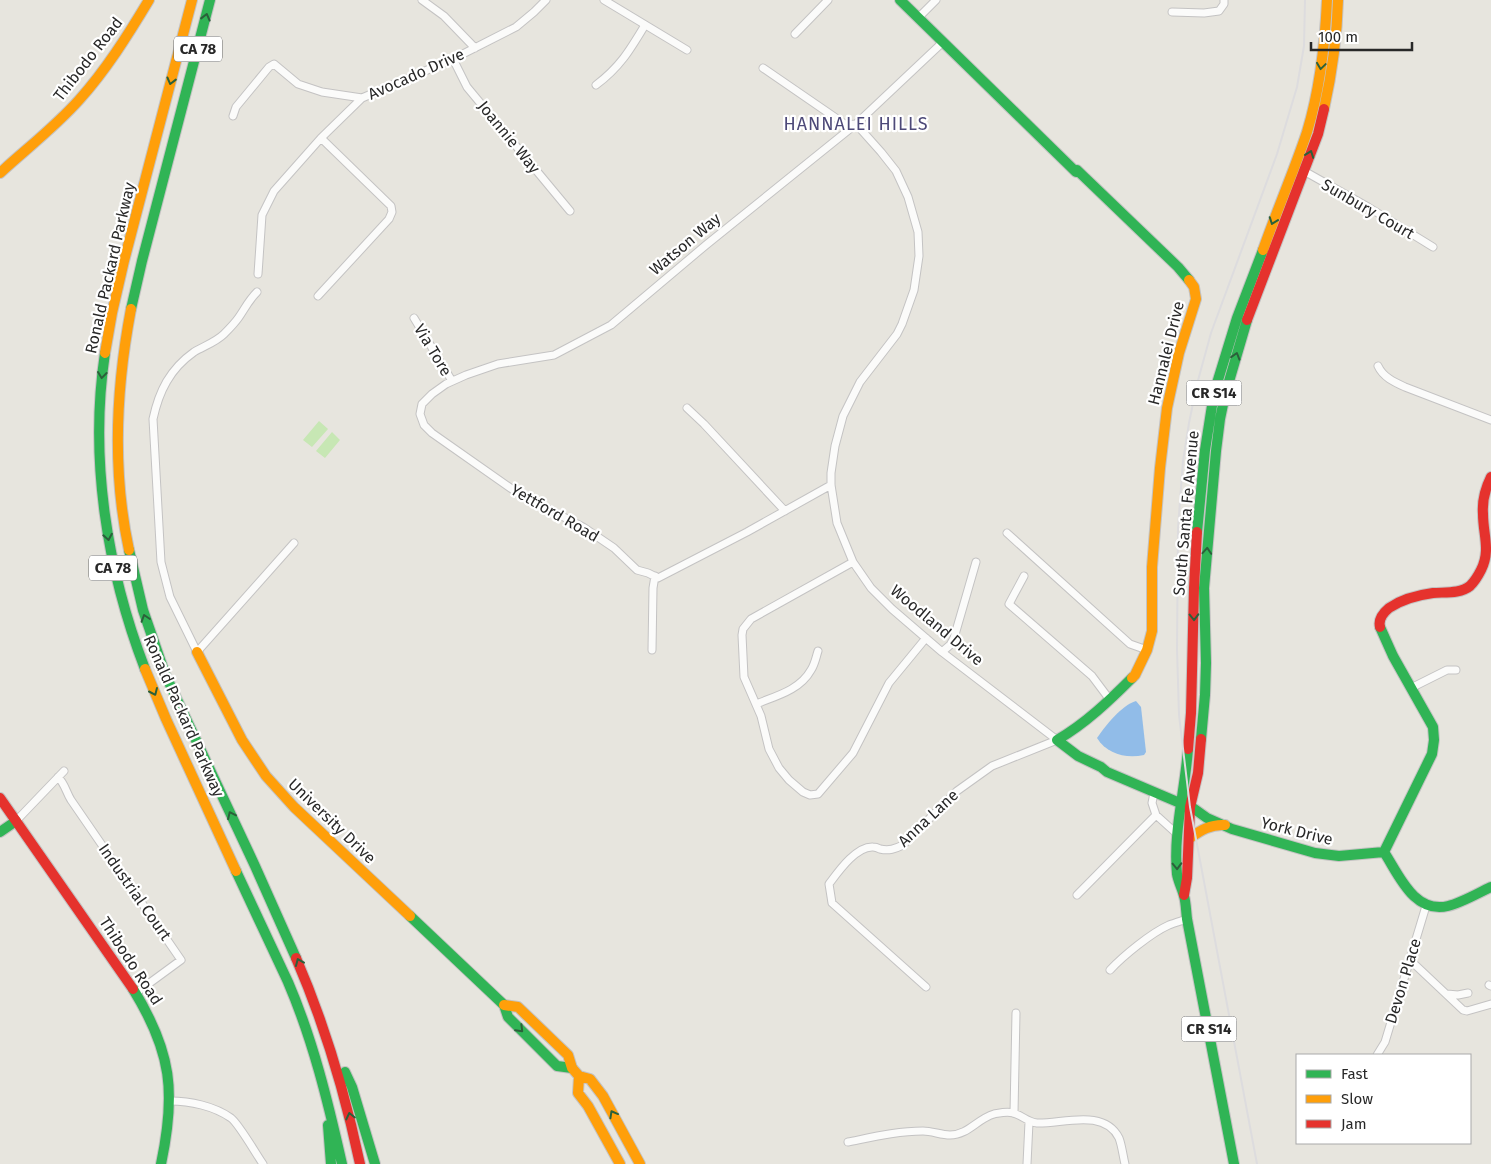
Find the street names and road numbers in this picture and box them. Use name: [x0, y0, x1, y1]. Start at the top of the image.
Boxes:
street label: Thibodo Road: [49, 13, 127, 105]
road number: CA 78: [174, 36, 222, 62]
street label: Avocado Drive: [365, 44, 467, 104]
street label: Joannie Way: [474, 97, 544, 177]
street label: Sunbury Court: [1318, 175, 1418, 243]
street label: Ronald Packard Parkway: [81, 180, 139, 355]
street label: Watson Way: [646, 209, 724, 279]
street label: Hannalei Drive: [1144, 299, 1188, 407]
street label: Via Tore: [410, 320, 456, 380]
road number: CR S14: [1186, 380, 1242, 406]
street label: South Santa Fe Avenue: [1169, 430, 1203, 596]
street label: Yettford Road: [507, 480, 603, 546]
road number: CA 78: [89, 556, 137, 580]
street label: Woodland Drive: [887, 581, 987, 669]
street label: Ronald Packard Parkway: [140, 632, 228, 800]
street label: University Drive: [284, 774, 380, 868]
street label: Anna Lane: [894, 785, 962, 851]
street label: York Drive: [1259, 813, 1335, 849]
street label: Industrial Court: [95, 840, 175, 944]
street label: Thibodo Road: [96, 913, 166, 1009]
street label: Devon Place: [1381, 936, 1425, 1026]
road number: CR S14: [1182, 1016, 1236, 1042]

